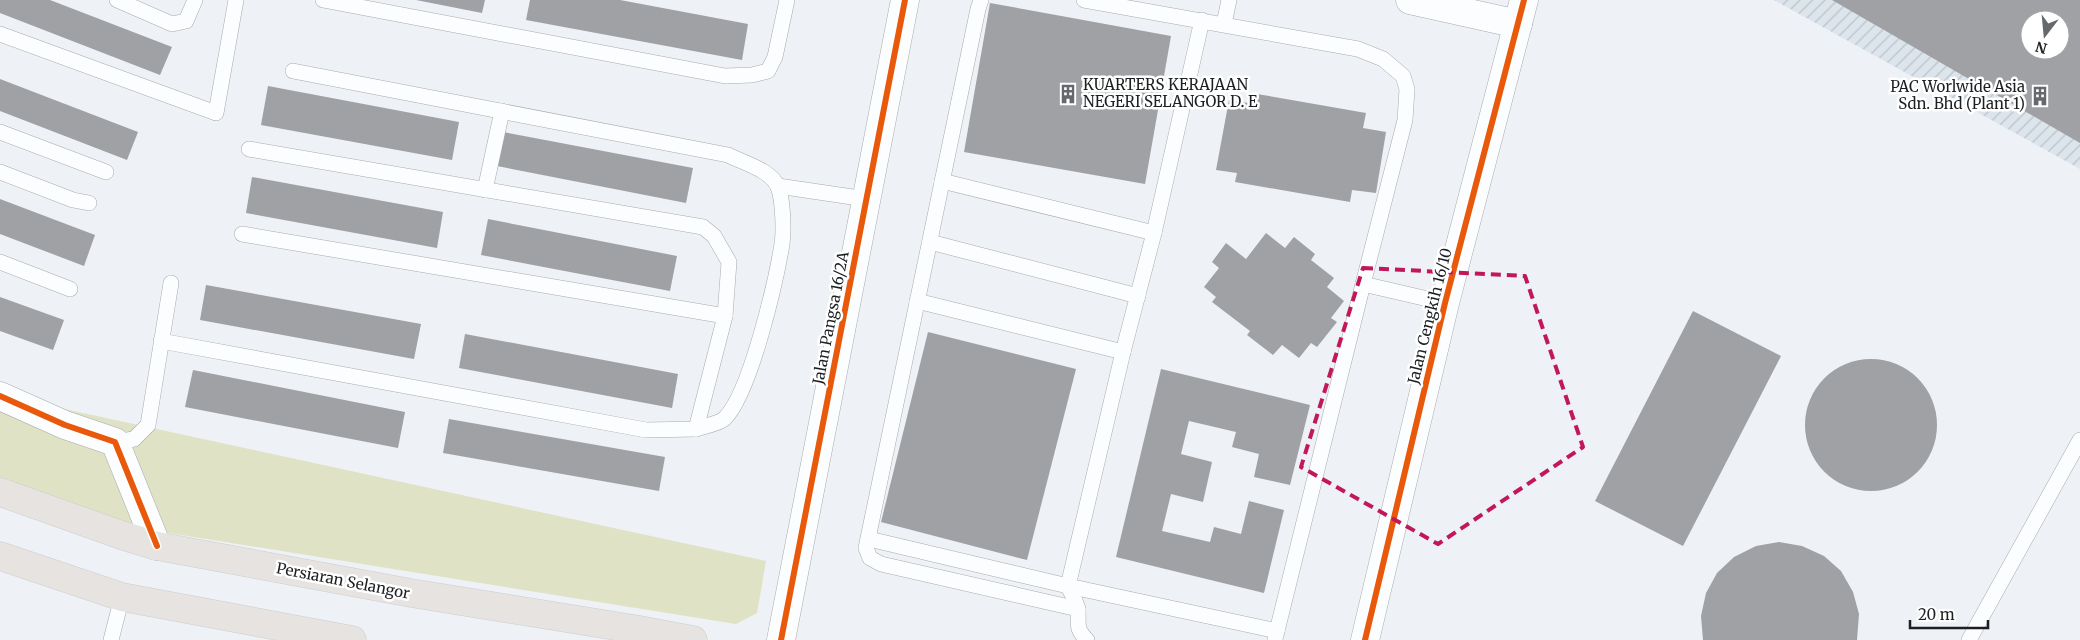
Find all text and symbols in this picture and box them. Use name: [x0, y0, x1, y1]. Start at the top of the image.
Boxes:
north arrow: [2020, 10, 2070, 60]
text: N: [2034, 37, 2049, 58]
place label: KUARTERS KERAJAAN NEGERI SELANGOR D. E: [1083, 75, 1258, 111]
place label: PAC Worlwide Asia Sdn. Bhd (Plant 1): [1890, 77, 2025, 113]
building icon: KUARTERS KERAJAAN NEGERI SELANGOR D. E: [1057, 83, 1079, 105]
building icon: PAC Worlwide Asia Sdn. Bhd (Plant 1): [2029, 85, 2051, 107]
street label: Jalan Cengkih 16/10: [1403, 246, 1456, 387]
street label: Jalan Pangsa 16/2A: [808, 249, 853, 387]
street label: Persiaran Selangor: [275, 558, 412, 603]
scale bar: [1910, 598, 1988, 630]
text: 20 m: [1918, 605, 1955, 624]

